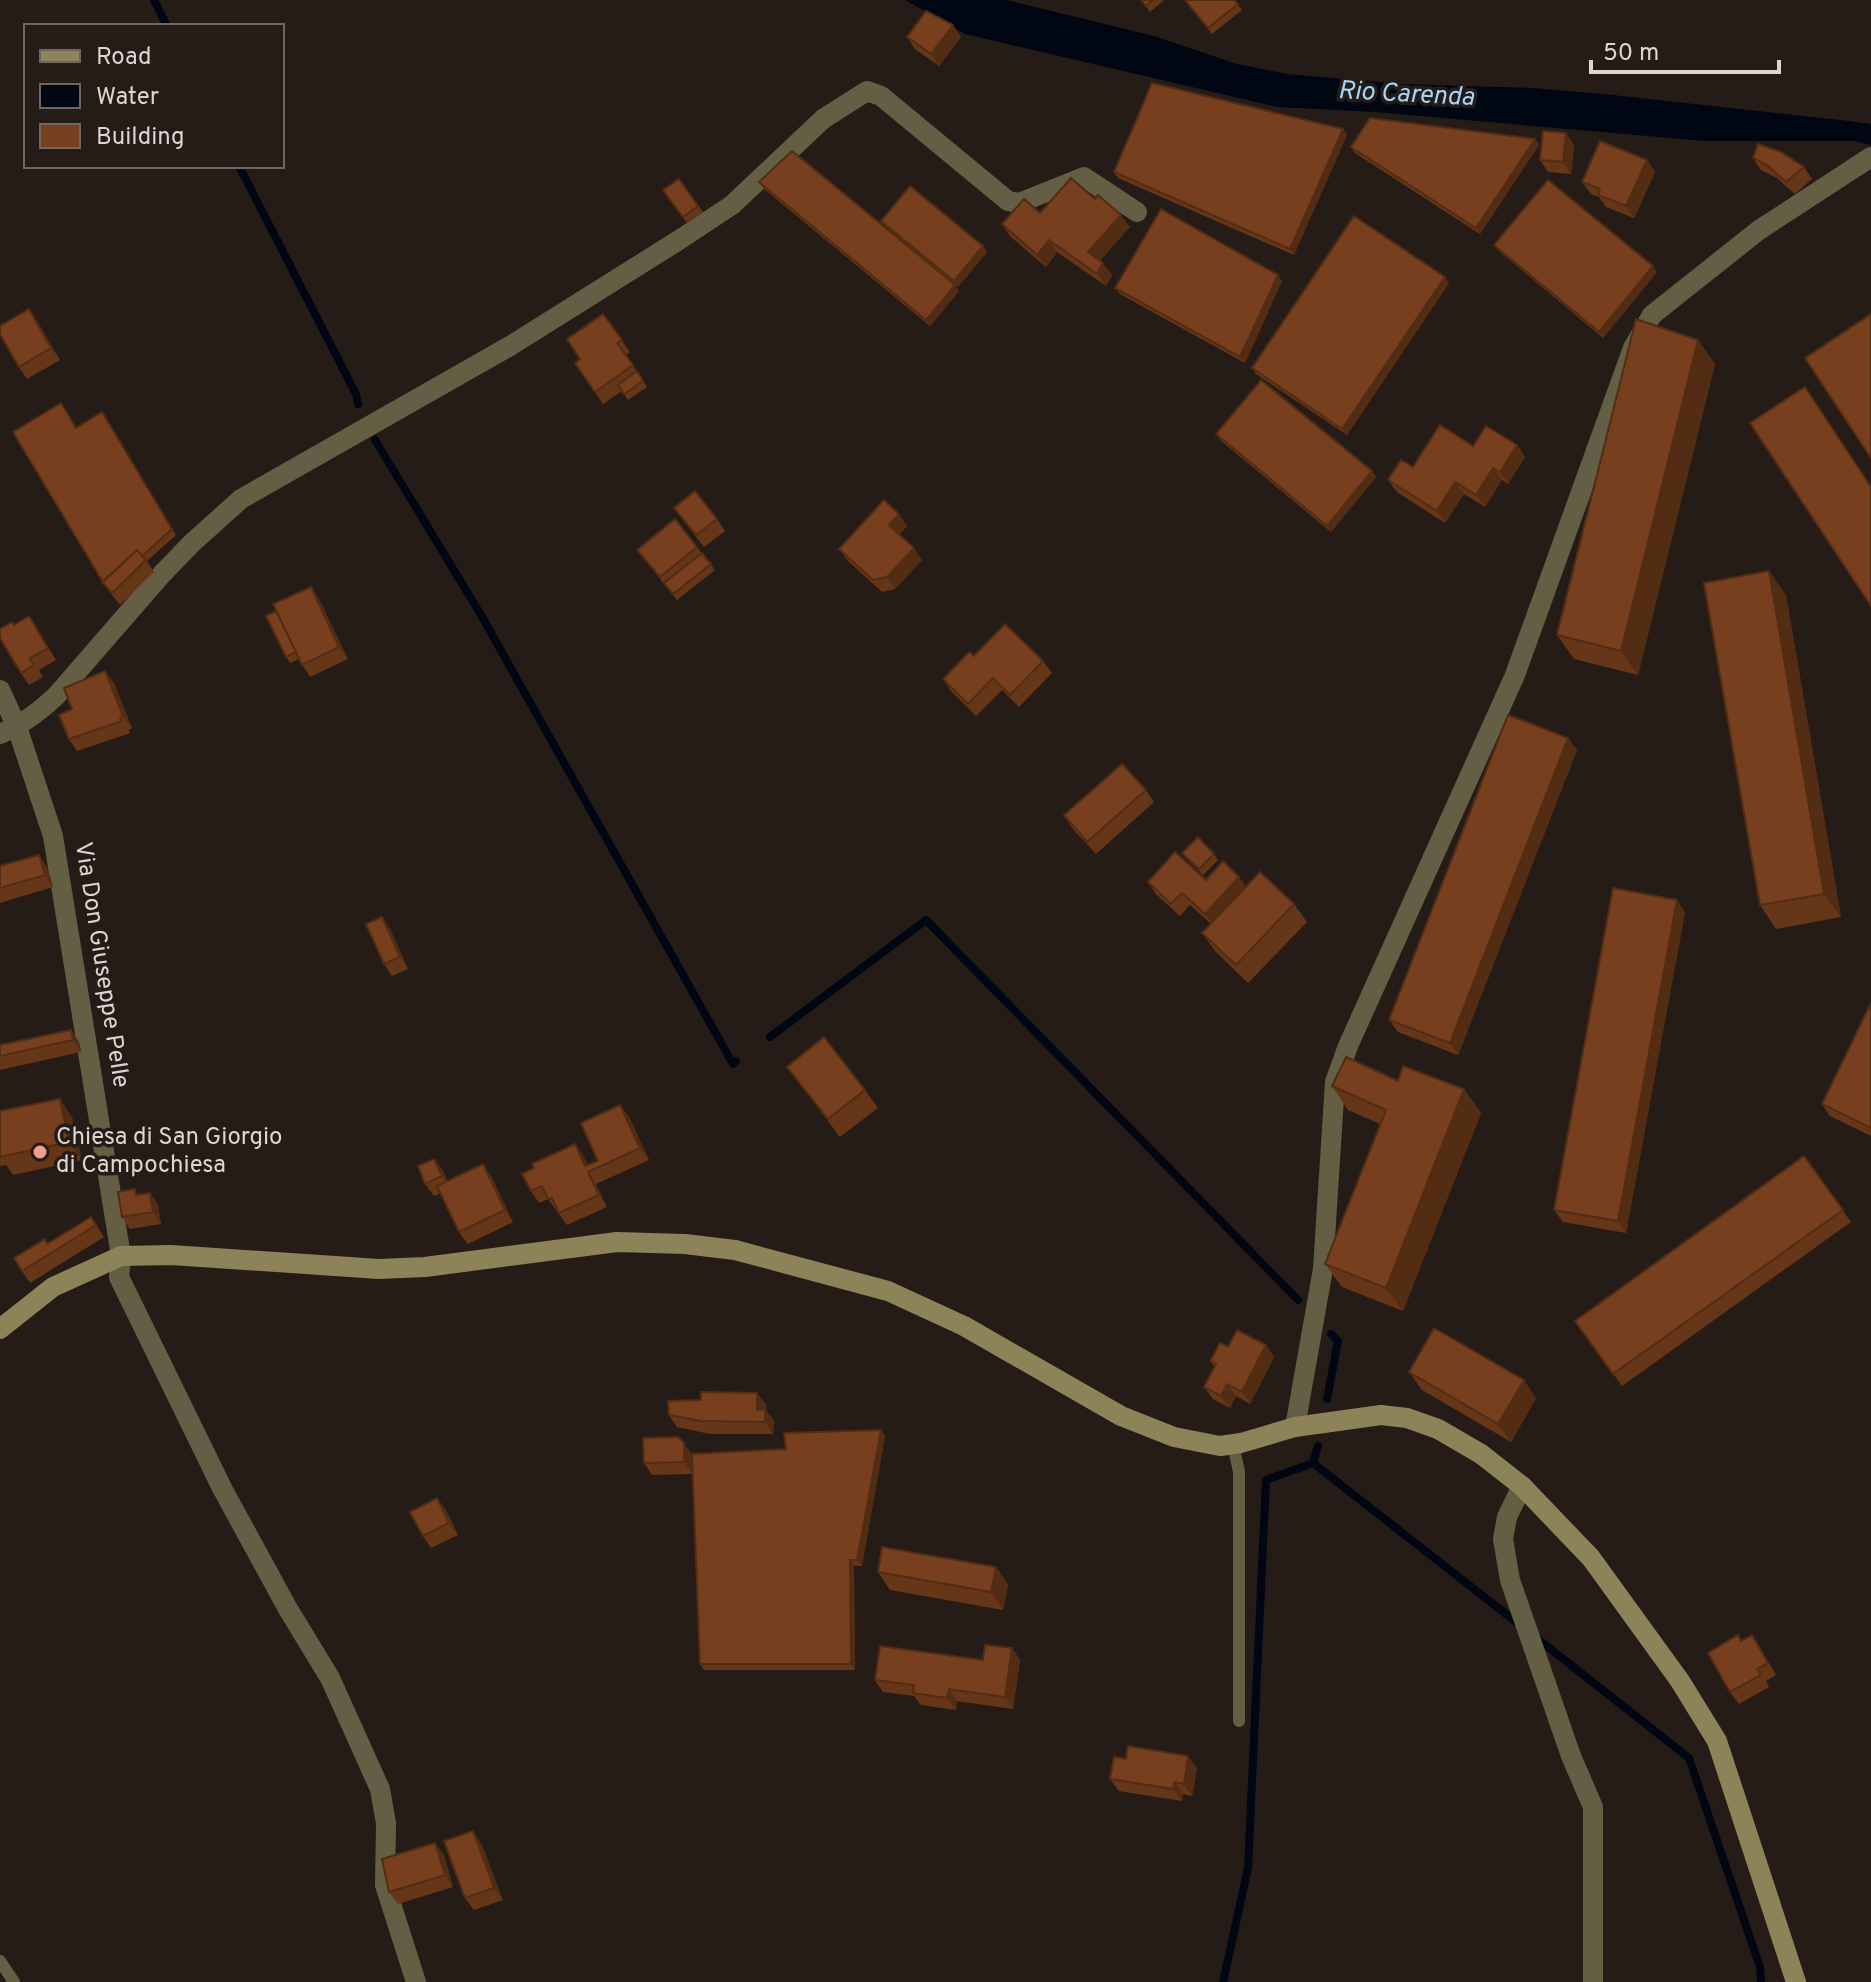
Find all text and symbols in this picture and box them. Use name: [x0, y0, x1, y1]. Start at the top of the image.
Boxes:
legend: [24, 24, 284, 168]
scale bar: [1591, 24, 1779, 74]
text: 50 m: [1603, 39, 1659, 69]
text: Road: [96, 43, 152, 73]
water label: Rio Carenda: [1337, 75, 1476, 115]
text: Water: [96, 83, 159, 113]
text: Building: [96, 123, 185, 153]
street label: Via Don Giuseppe Pelle: [67, 840, 135, 1090]
place label: Chiesa di San Giorgio di Campochiesa: [56, 1123, 282, 1181]
marker: Chiesa di San Giorgio di Campochiesa: [31, 1143, 49, 1161]

